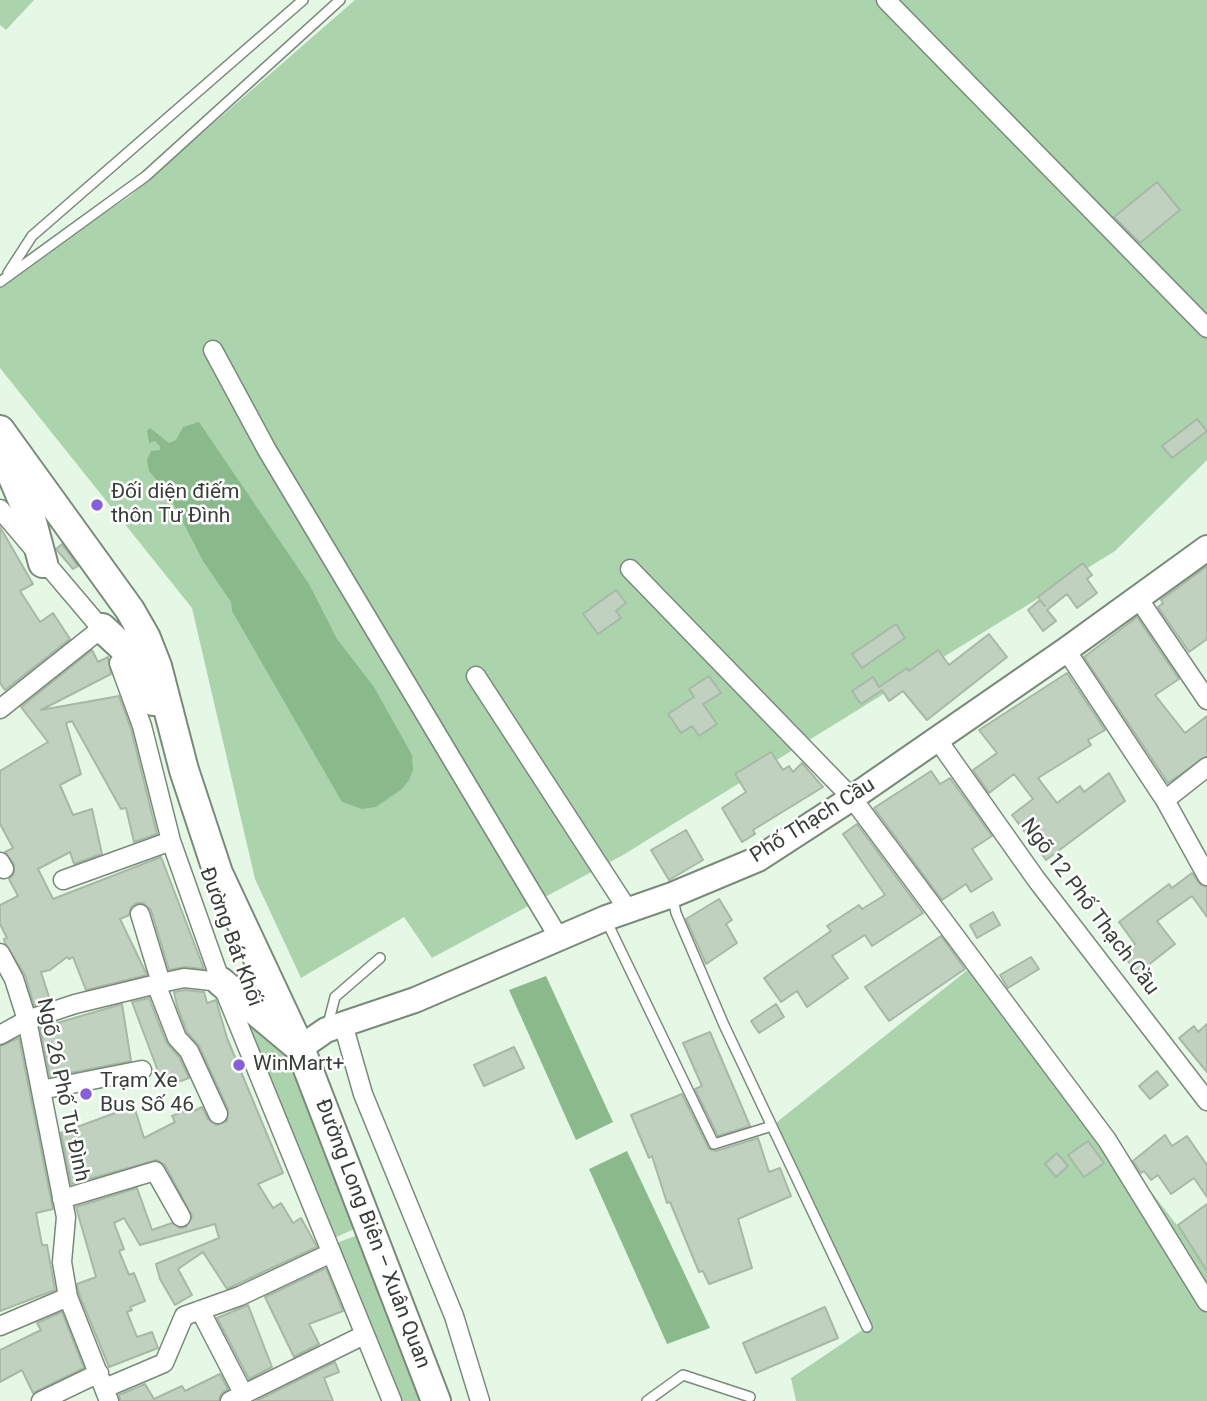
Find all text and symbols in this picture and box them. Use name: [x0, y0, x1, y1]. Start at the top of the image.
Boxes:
place label: Đối diện điếm thôn Tư Đình: [111, 480, 239, 530]
marker: Đối diện điếm thôn Tư Đình: [89, 497, 105, 513]
street label: Phố Thạch Cầu: [746, 773, 880, 869]
street label: Ngõ 12 Phố Thạch Cầu: [1014, 814, 1164, 1000]
street label: Đường Bát Khối: [193, 864, 267, 1010]
street label: Ngõ 26 Phố Tư Đình: [30, 996, 94, 1184]
place label: WinMart+: [253, 1052, 345, 1078]
marker: WinMart+: [231, 1057, 247, 1073]
place label: Trạm Xe Bus Số 46: [100, 1069, 194, 1119]
marker: Trạm Xe Bus Số 46: [78, 1086, 94, 1102]
street label: Đường Long Biên – Xuân Quan: [309, 1096, 435, 1372]

